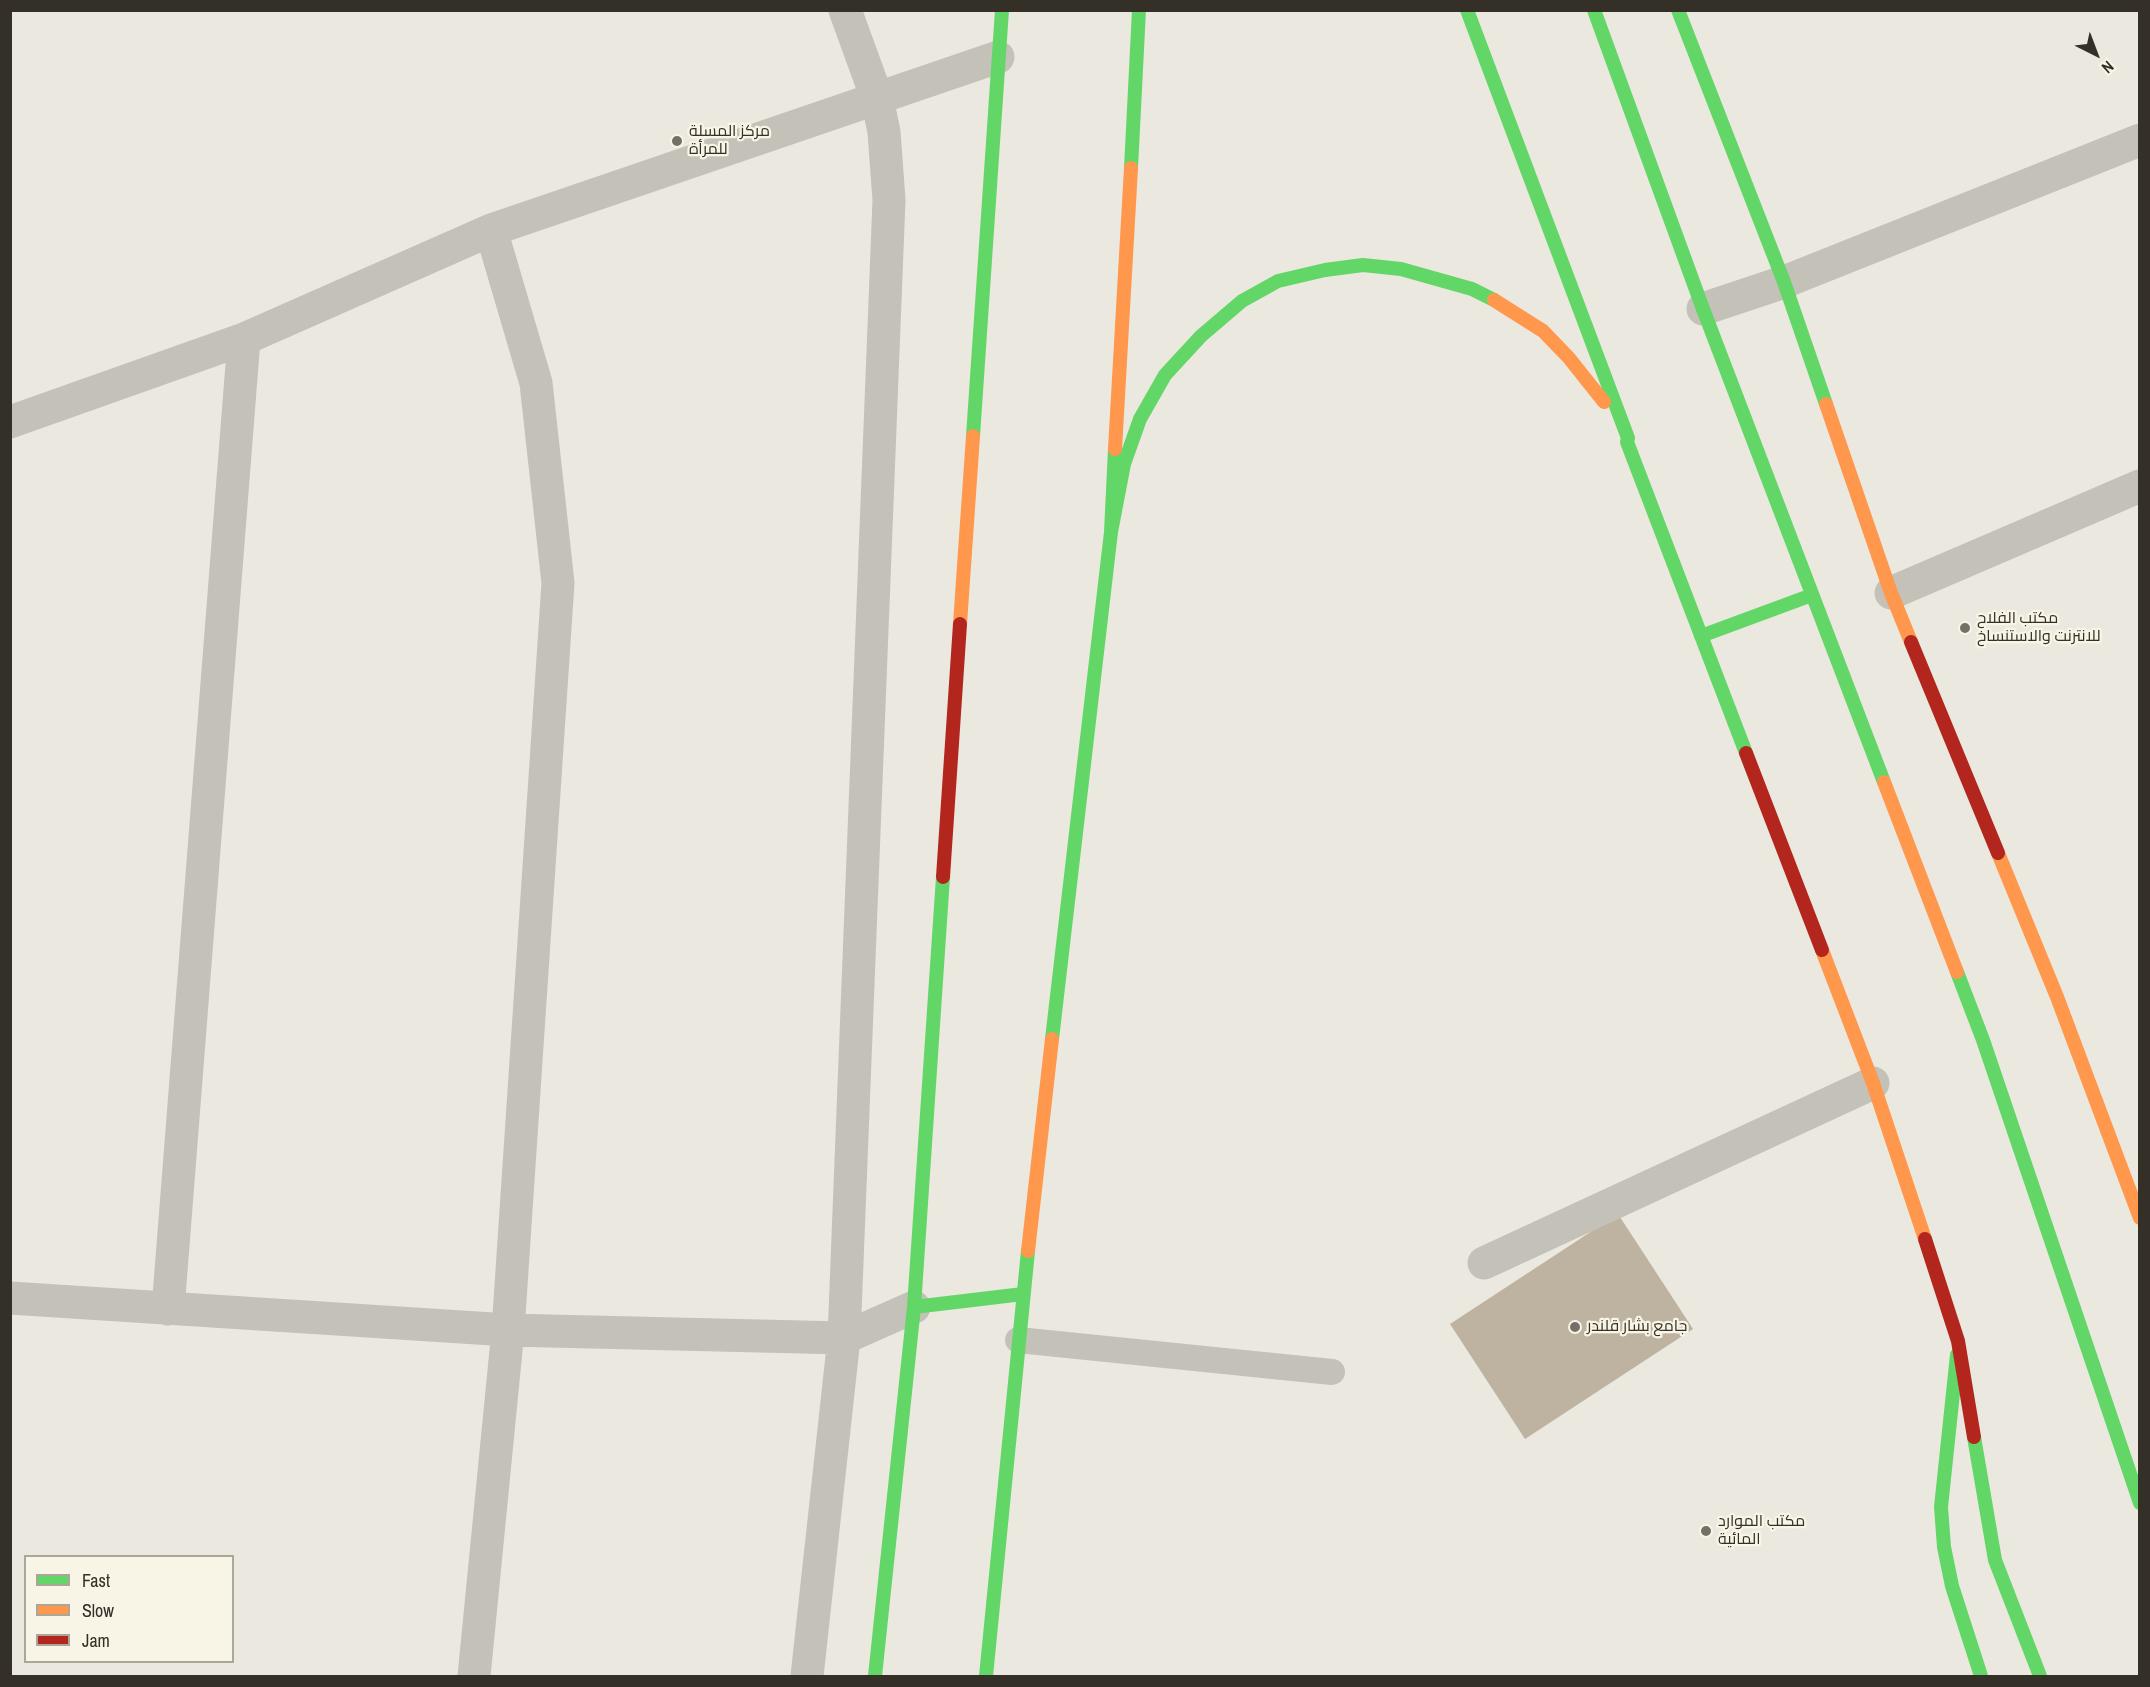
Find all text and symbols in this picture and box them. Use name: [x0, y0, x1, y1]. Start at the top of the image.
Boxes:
north arrow: [2066, 24, 2126, 84]
text: N: [2097, 56, 2119, 79]
place label: مركز المسلة للمرأة: [689, 122, 770, 160]
marker: مركز المسلة للمرأة: [670, 134, 684, 148]
place label: مكتب الفلاح للانترنت والاستنساخ: [1977, 609, 2101, 647]
marker: مكتب الفلاح للانترنت والاستنساخ: [1958, 621, 1972, 635]
place label: جامع بشار قلندر: [1587, 1317, 1687, 1337]
marker: جامع بشار قلندر: [1568, 1320, 1582, 1334]
place label: مكتب الموارد المائية: [1718, 1512, 1805, 1550]
marker: مكتب الموارد المائية: [1699, 1524, 1713, 1538]
legend: [24, 1555, 234, 1663]
text: Fast: [82, 1568, 110, 1593]
text: Slow: [82, 1598, 114, 1623]
text: Jam: [82, 1628, 110, 1653]

